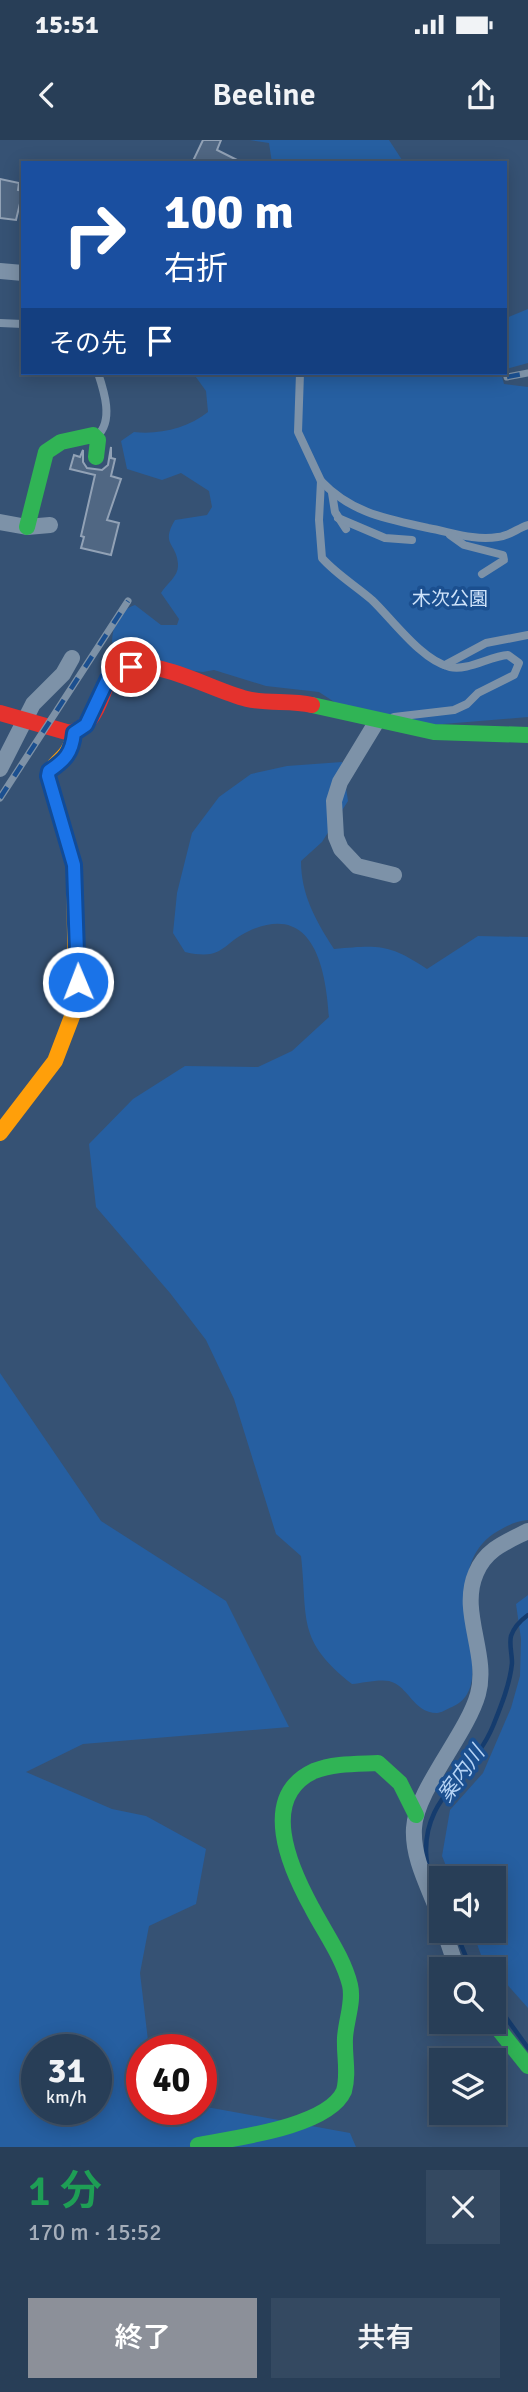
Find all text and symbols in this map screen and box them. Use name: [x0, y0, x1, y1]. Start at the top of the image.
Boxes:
text: 15:51: [35, 9, 99, 41]
text: Beeline: [212, 75, 316, 114]
icon: back: [28, 76, 66, 114]
icon: share: [462, 76, 500, 114]
text: 100 m: [164, 182, 294, 242]
icon: right: [49, 189, 140, 280]
text: 右折: [164, 249, 228, 288]
icon: arrive: [141, 322, 179, 360]
text: その先: [49, 328, 127, 360]
park label: 木次公園: [412, 587, 488, 611]
pin: [101, 637, 161, 697]
icon: arrive: [112, 648, 150, 686]
position arrow: [41, 945, 115, 1019]
water label: 案内川: [432, 1739, 491, 1807]
map controls: [429, 1866, 506, 2125]
button: sound: [429, 1866, 506, 1943]
button: search: [429, 1957, 506, 2034]
speed limit sign: 40: [126, 2034, 217, 2125]
button: layers: [429, 2048, 506, 2125]
text: 31: [48, 2049, 85, 2092]
text: km/h: [46, 2086, 87, 2108]
text: 1 分: [28, 2166, 102, 2217]
button: close: [426, 2170, 500, 2244]
text: 170 m · 15:52: [28, 2218, 162, 2247]
button: 終了: [28, 2298, 257, 2378]
button: 共有: [271, 2298, 500, 2378]

